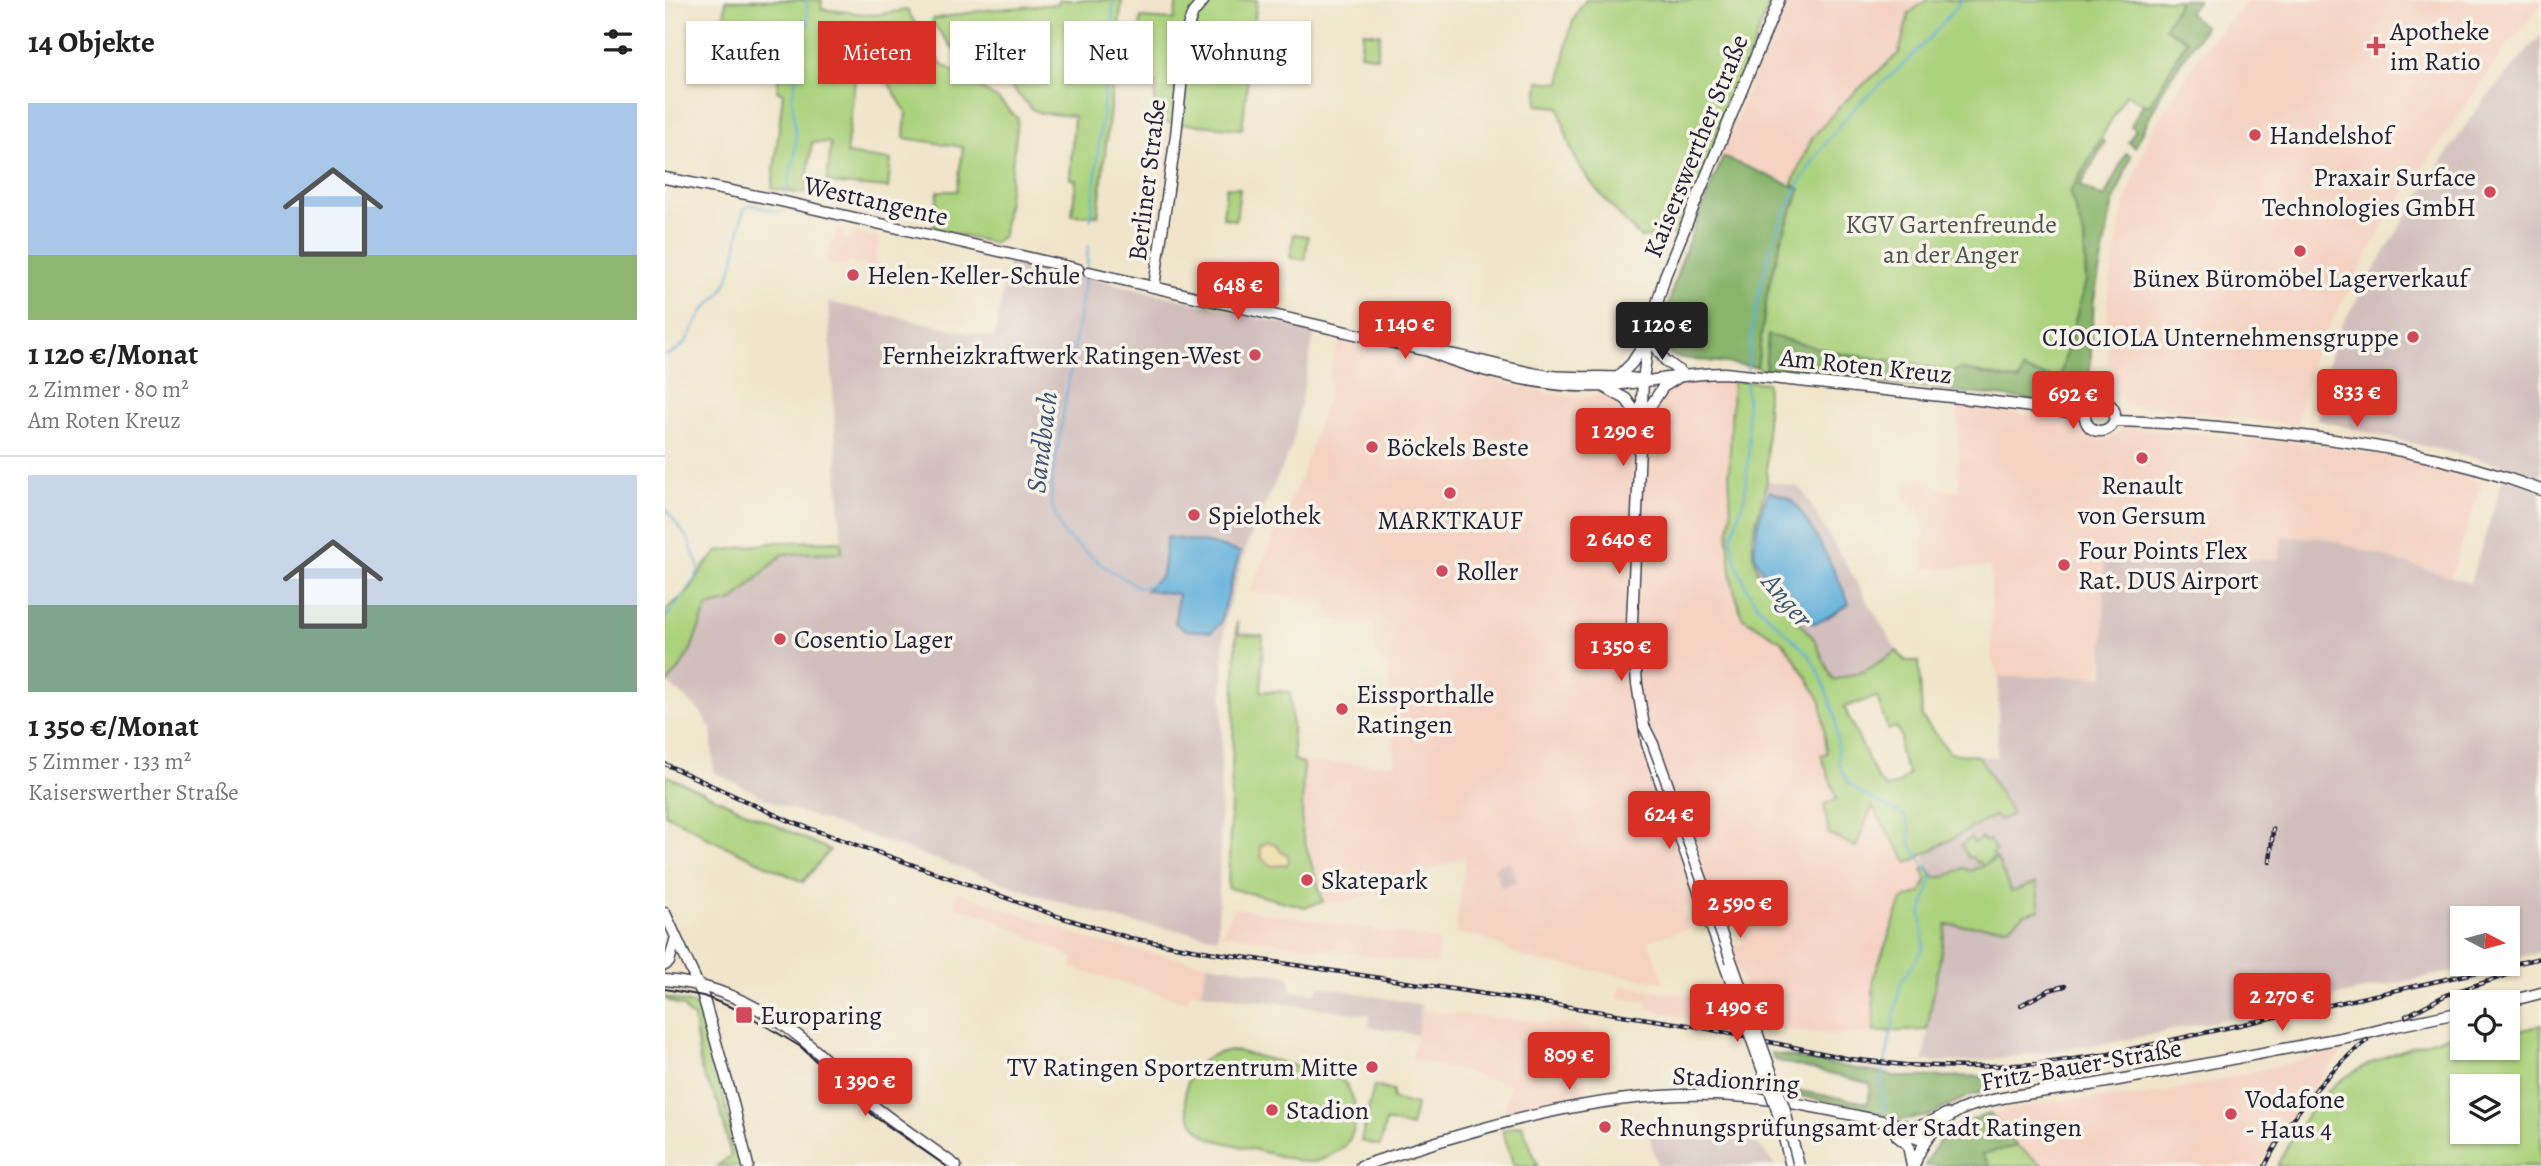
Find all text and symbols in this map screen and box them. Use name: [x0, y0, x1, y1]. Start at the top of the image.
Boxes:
place label: Apotheke im Ratio: [2389, 14, 2490, 79]
chip: Kaufen: [686, 21, 804, 84]
chip: Mieten: [818, 21, 936, 84]
chip: Filter: [950, 21, 1050, 84]
chip: Neu: [1064, 21, 1153, 84]
chip: Wohnung: [1167, 21, 1311, 84]
text: 14 Objekte: [28, 22, 155, 62]
icon: filters: [599, 23, 637, 61]
street label: Kaiserswerther Straße: [1635, 29, 1757, 263]
marker: Apotheke im Ratio: [2368, 38, 2384, 54]
street label: Berliner Straße: [1120, 97, 1174, 263]
place label: Handelshof: [2269, 118, 2396, 153]
marker: Handelshof: [2247, 127, 2263, 143]
icon: home: [270, 149, 396, 275]
place label: Praxair Surface Technologies GmbH: [2262, 160, 2476, 225]
street label: Westtangente: [799, 167, 952, 235]
marker: Praxair Surface Technologies GmbH: [2482, 184, 2498, 200]
park label: KGV Gartenfreunde an der Anger: [1845, 207, 2057, 272]
marker: Bünex Büromöbel Lagerverkauf: [2292, 243, 2308, 259]
place label: Helen-Keller-Schule: [867, 258, 1080, 293]
place label: Bünex Büromöbel Lagerverkauf: [2132, 261, 2471, 296]
pin: 648 €: [1189, 262, 1287, 322]
marker: Helen-Keller-Schule: [845, 267, 861, 283]
text: 648 €: [1213, 269, 1263, 300]
pin: 1 140 €: [1340, 302, 1470, 361]
pin: 1 120 €: [1597, 302, 1727, 362]
text: 1 140 €: [1375, 308, 1435, 339]
text: 1 120 €: [1632, 309, 1692, 340]
place label: CIOCIOLA Unternehmensgruppe: [2042, 320, 2399, 355]
marker: CIOCIOLA Unternehmensgruppe: [2405, 329, 2421, 345]
text: 1 120 €/Monat: [28, 334, 198, 374]
place label: Fernheizkraftwerk Ratingen-West: [882, 338, 1241, 373]
street label: Am Roten Kreuz: [1777, 339, 1954, 392]
marker: Fernheizkraftwerk Ratingen-West: [1247, 347, 1263, 363]
pin: 833 €: [2308, 370, 2406, 429]
pin: 692 €: [2024, 372, 2122, 431]
text: 2 Zimmer · 80 m²: [28, 374, 189, 405]
text: 833 €: [2333, 376, 2381, 407]
text: 692 €: [2048, 378, 2098, 409]
water label: Sandbach: [1017, 389, 1067, 495]
text: Am Roten Kreuz: [28, 405, 181, 436]
pin: 1 290 €: [1558, 408, 1688, 468]
text: 1 290 €: [1592, 415, 1654, 446]
place label: Böckels Beste: [1386, 430, 1529, 465]
marker: Böckels Beste: [1364, 439, 1380, 455]
marker: Renault von Gersum: [2134, 450, 2150, 466]
place label: Renault von Gersum: [2077, 468, 2206, 533]
marker: MARKTKAUF: [1442, 485, 1458, 501]
place label: Spielothek: [1208, 498, 1321, 533]
place label: MARKTKAUF: [1377, 503, 1523, 538]
marker: Spielothek: [1186, 507, 1202, 523]
pin: 2 640 €: [1554, 516, 1684, 576]
icon: home: [270, 521, 396, 647]
text: 2 640 €: [1586, 523, 1652, 554]
place label: Four Points Flex Rat. DUS Airport: [2078, 533, 2259, 598]
place label: Roller: [1456, 554, 1518, 589]
marker: Four Points Flex Rat. DUS Airport: [2056, 557, 2072, 573]
marker: Roller: [1434, 563, 1450, 579]
water label: Anger: [1752, 563, 1822, 637]
place label: Cosentio Lager: [794, 622, 953, 657]
pin: 1 350 €: [1556, 624, 1686, 683]
text: 1 350 €: [1591, 630, 1651, 661]
marker: Cosentio Lager: [772, 631, 788, 647]
place label: Eissporthalle Ratingen: [1356, 677, 1494, 742]
marker: Eissporthalle Ratingen: [1334, 701, 1350, 717]
text: 1 350 €/Monat: [28, 706, 199, 746]
text: 5 Zimmer · 133 m²: [28, 746, 191, 777]
text: Kaiserswerther Straße: [28, 777, 239, 808]
pin: 624 €: [1620, 792, 1718, 851]
text: 624 €: [1644, 798, 1694, 829]
place label: Skatepark: [1321, 863, 1428, 898]
marker: Skatepark: [1299, 872, 1315, 888]
pin: 2 590 €: [1675, 880, 1805, 940]
text: 2 590 €: [1708, 887, 1772, 918]
north arrow: [2450, 906, 2520, 976]
map controls: [2450, 906, 2520, 1144]
pin: 2 270 €: [2217, 974, 2347, 1033]
text: 2 270 €: [2250, 980, 2314, 1011]
pin: 1 490 €: [1672, 984, 1802, 1044]
button: locate: [2450, 990, 2520, 1060]
text: 1 490 €: [1706, 991, 1768, 1022]
place label: Europaring: [760, 998, 882, 1033]
marker: Europaring: [734, 1005, 754, 1025]
street label: Fritz-Bauer-Straße: [1978, 1030, 2184, 1100]
pin: 809 €: [1520, 1032, 1618, 1092]
text: 809 €: [1544, 1039, 1594, 1070]
place label: TV Ratingen Sportzentrum Mitte: [1007, 1050, 1358, 1085]
pin: 1 390 €: [800, 1058, 930, 1118]
street label: Stadionring: [1671, 1058, 1801, 1102]
marker: TV Ratingen Sportzentrum Mitte: [1364, 1059, 1380, 1075]
text: 1 390 €: [834, 1065, 896, 1096]
button: layers: [2450, 1074, 2520, 1144]
place label: Vodafone - Haus 4: [2244, 1082, 2345, 1147]
place label: Stadion: [1286, 1093, 1369, 1128]
marker: Stadion: [1264, 1102, 1280, 1118]
marker: Vodafone - Haus 4: [2223, 1106, 2239, 1122]
place label: Rechnungsprüfungsamt der Stadt Ratingen: [1619, 1110, 2082, 1145]
marker: Rechnungsprüfungsamt der Stadt Ratingen: [1597, 1119, 1613, 1135]

